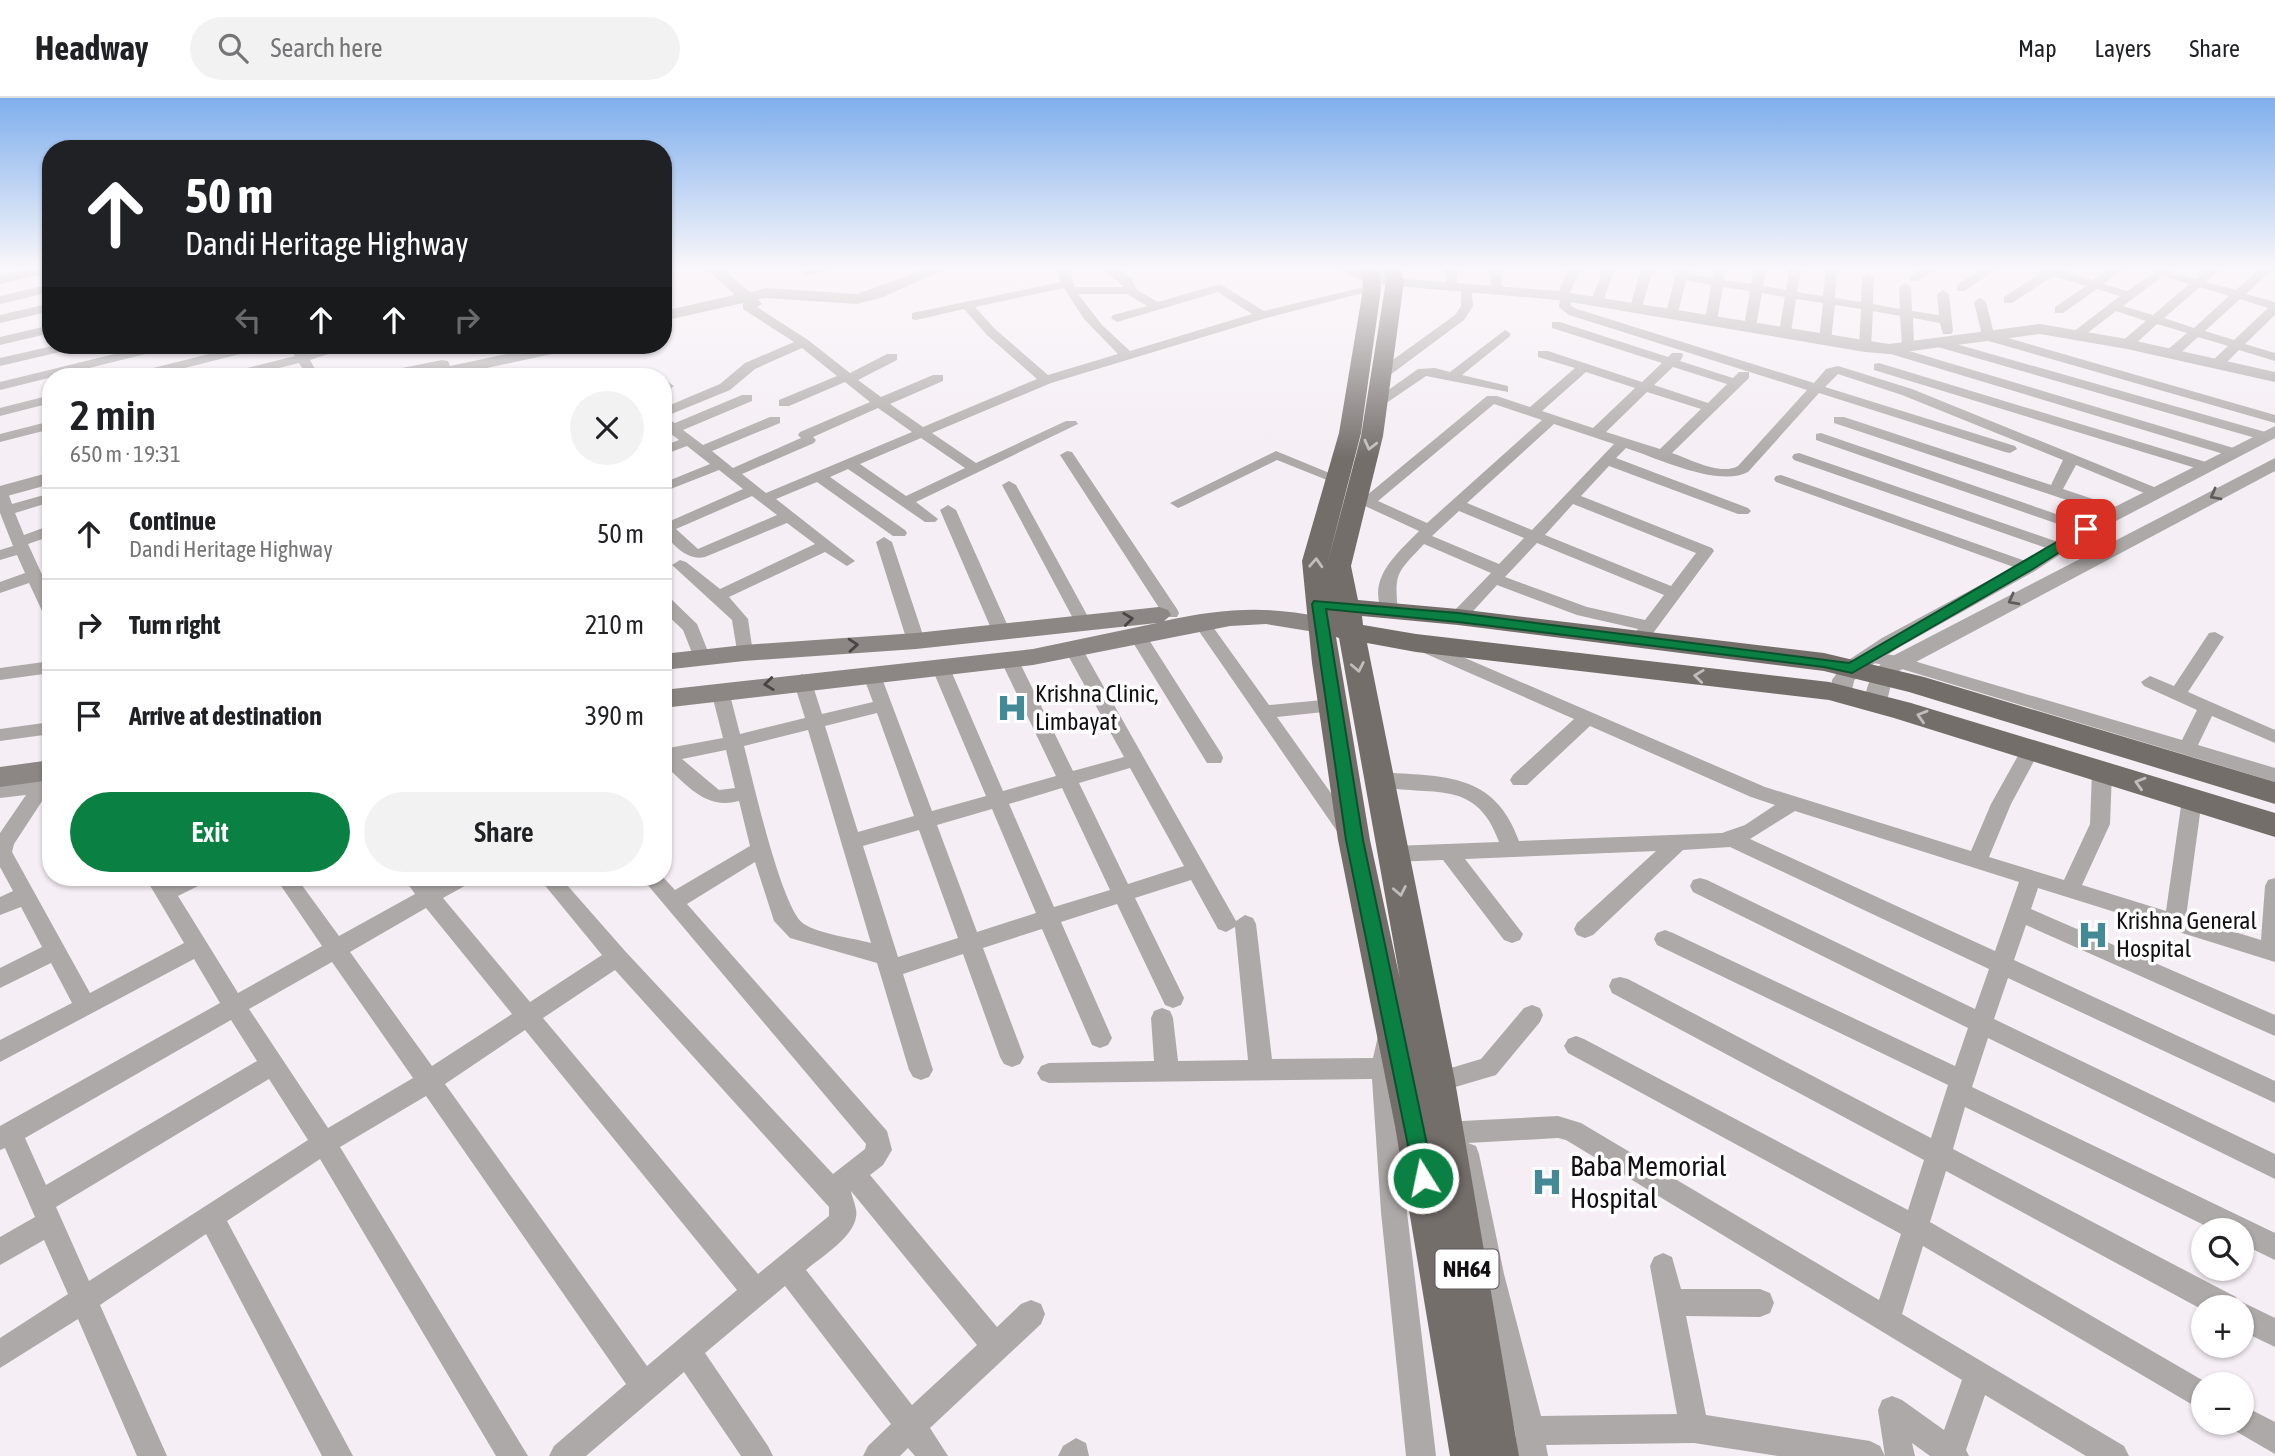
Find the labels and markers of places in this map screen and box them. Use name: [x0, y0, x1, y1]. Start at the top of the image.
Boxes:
pin: [2056, 499, 2116, 559]
place label: Krishna Clinic, Limbayat: [1035, 680, 1159, 735]
hospital icon: Krishna Clinic, Limbayat: [995, 691, 1029, 725]
place label: Krishna General Hospital: [2116, 907, 2257, 962]
hospital icon: Krishna General Hospital: [2076, 918, 2110, 952]
place label: Baba Memorial Hospital: [1570, 1150, 1727, 1214]
hospital icon: Baba Memorial Hospital: [1530, 1165, 1564, 1199]

